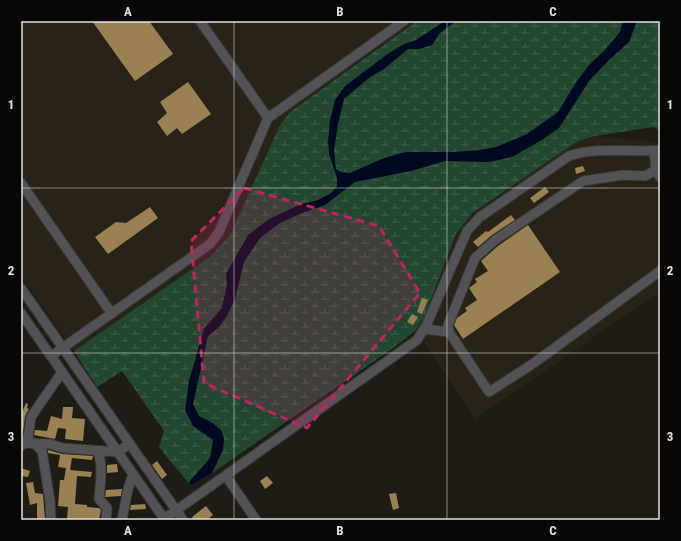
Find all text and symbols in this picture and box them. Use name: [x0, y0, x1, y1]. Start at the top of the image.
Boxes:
text: A: [124, 4, 132, 19]
text: B: [336, 4, 344, 19]
text: C: [549, 4, 557, 19]
text: 1: [8, 97, 14, 112]
text: 1: [667, 97, 673, 112]
text: 2: [8, 263, 15, 278]
text: 2: [667, 263, 674, 278]
text: 3: [8, 429, 14, 444]
text: 3: [667, 429, 673, 444]
text: A: [124, 523, 132, 538]
text: B: [336, 523, 344, 538]
text: C: [549, 523, 557, 538]

